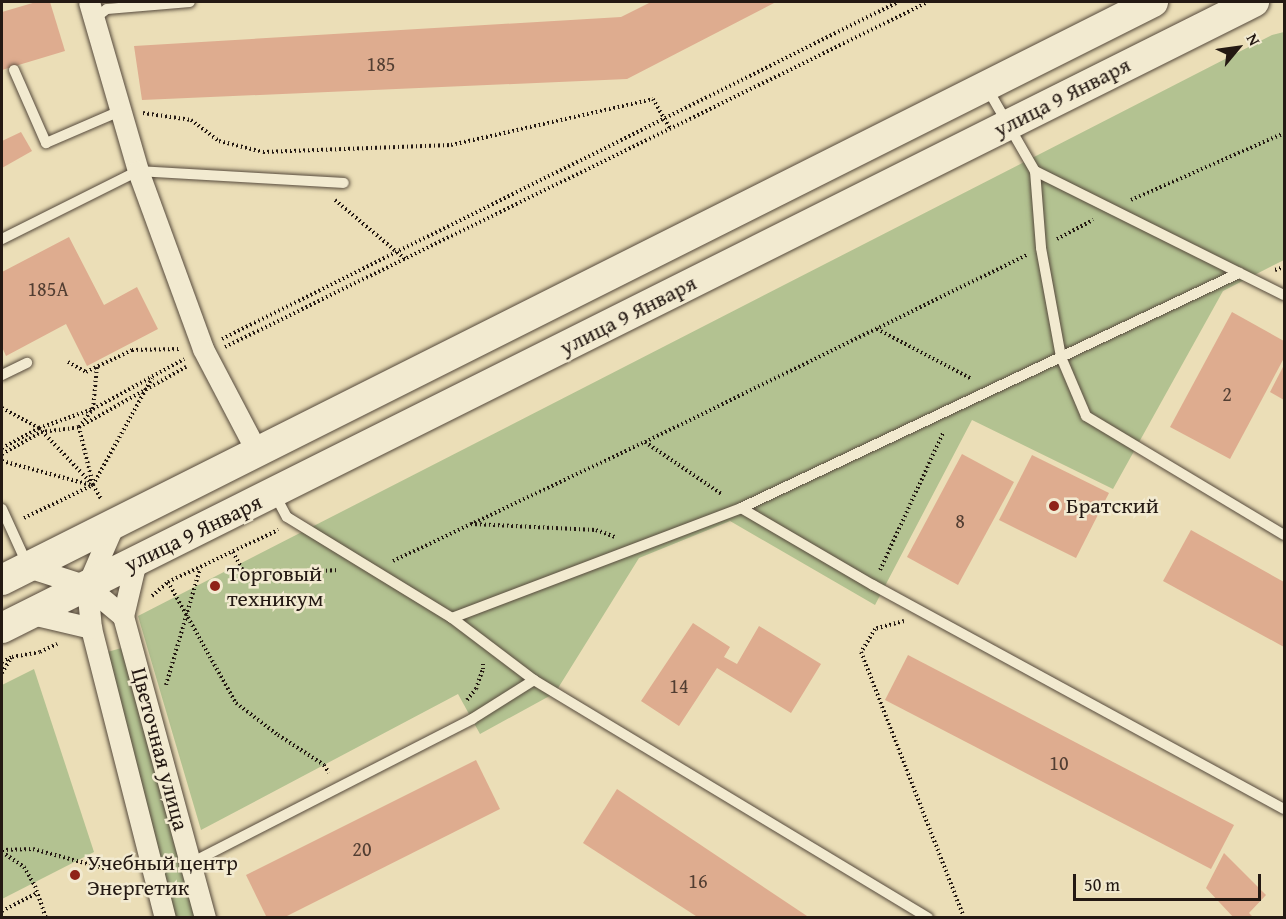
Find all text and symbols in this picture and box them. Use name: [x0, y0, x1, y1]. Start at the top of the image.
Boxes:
north arrow: [1208, 18, 1268, 78]
text: N: [1241, 29, 1267, 50]
house number: 185: [367, 51, 395, 75]
street label: улица 9 Января: [989, 51, 1135, 143]
street label: улица 9 Января: [555, 269, 701, 361]
house number: 185А: [27, 276, 69, 300]
house number: 2: [1222, 381, 1232, 405]
street label: улица 9 Января: [120, 488, 266, 578]
place label: Братский: [1066, 493, 1159, 519]
marker: Братский: [1047, 499, 1061, 513]
house number: 8: [955, 508, 965, 532]
place label: Торговый техникум: [227, 560, 323, 612]
marker: Торговый техникум: [208, 579, 222, 593]
street label: Цветочная улица: [126, 665, 194, 833]
house number: 14: [669, 673, 689, 697]
house number: 10: [1049, 750, 1069, 774]
house number: 20: [352, 836, 372, 860]
place label: Учебный центр Энергетик: [87, 849, 238, 900]
scale bar: [1076, 862, 1264, 900]
marker: Учебный центр Энергетик: [68, 868, 82, 882]
house number: 16: [688, 868, 708, 892]
text: 50 m: [1084, 871, 1120, 898]

